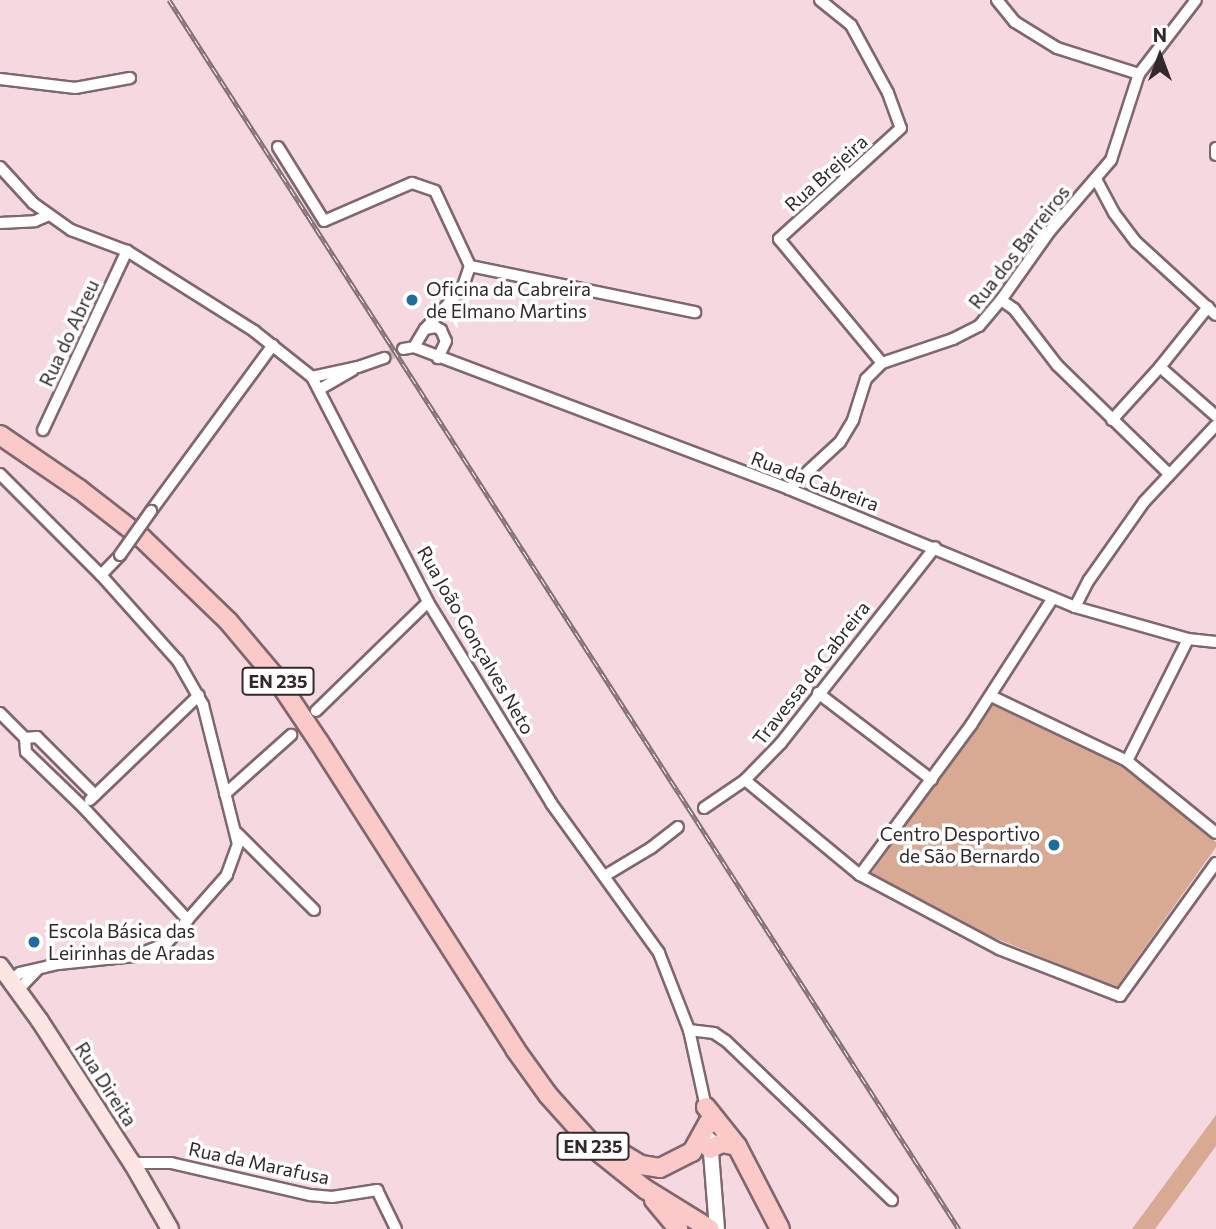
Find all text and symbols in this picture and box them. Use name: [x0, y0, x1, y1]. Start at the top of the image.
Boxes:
north arrow: [1125, 21, 1195, 91]
text: N: [1153, 23, 1167, 46]
street label: Rua Brejeira: [780, 130, 872, 216]
street label: Rua dos Barreiros: [964, 181, 1074, 313]
street label: Rua do Abreu: [34, 276, 104, 390]
place label: Oficina da Cabreira de Elmano Martins: [426, 278, 591, 322]
marker: Oficina da Cabreira de Elmano Martins: [404, 292, 420, 308]
street label: Rua da Cabreira: [748, 446, 882, 516]
street label: Rua João Gonçalves Neto: [413, 542, 539, 738]
street label: Travessa da Cabreira: [748, 597, 874, 749]
road number: EN 235: [241, 666, 315, 696]
place label: Centro Desportivo de São Bernardo: [880, 823, 1040, 867]
marker: Centro Desportivo de São Bernardo: [1046, 837, 1062, 853]
place label: Escola Básica das Leirinhas de Aradas: [48, 920, 215, 964]
marker: Escola Básica das Leirinhas de Aradas: [26, 934, 42, 950]
street label: Rua Direita: [70, 1038, 142, 1130]
road number: EN 235: [556, 1132, 630, 1161]
street label: Rua da Marafusa: [187, 1137, 331, 1189]

